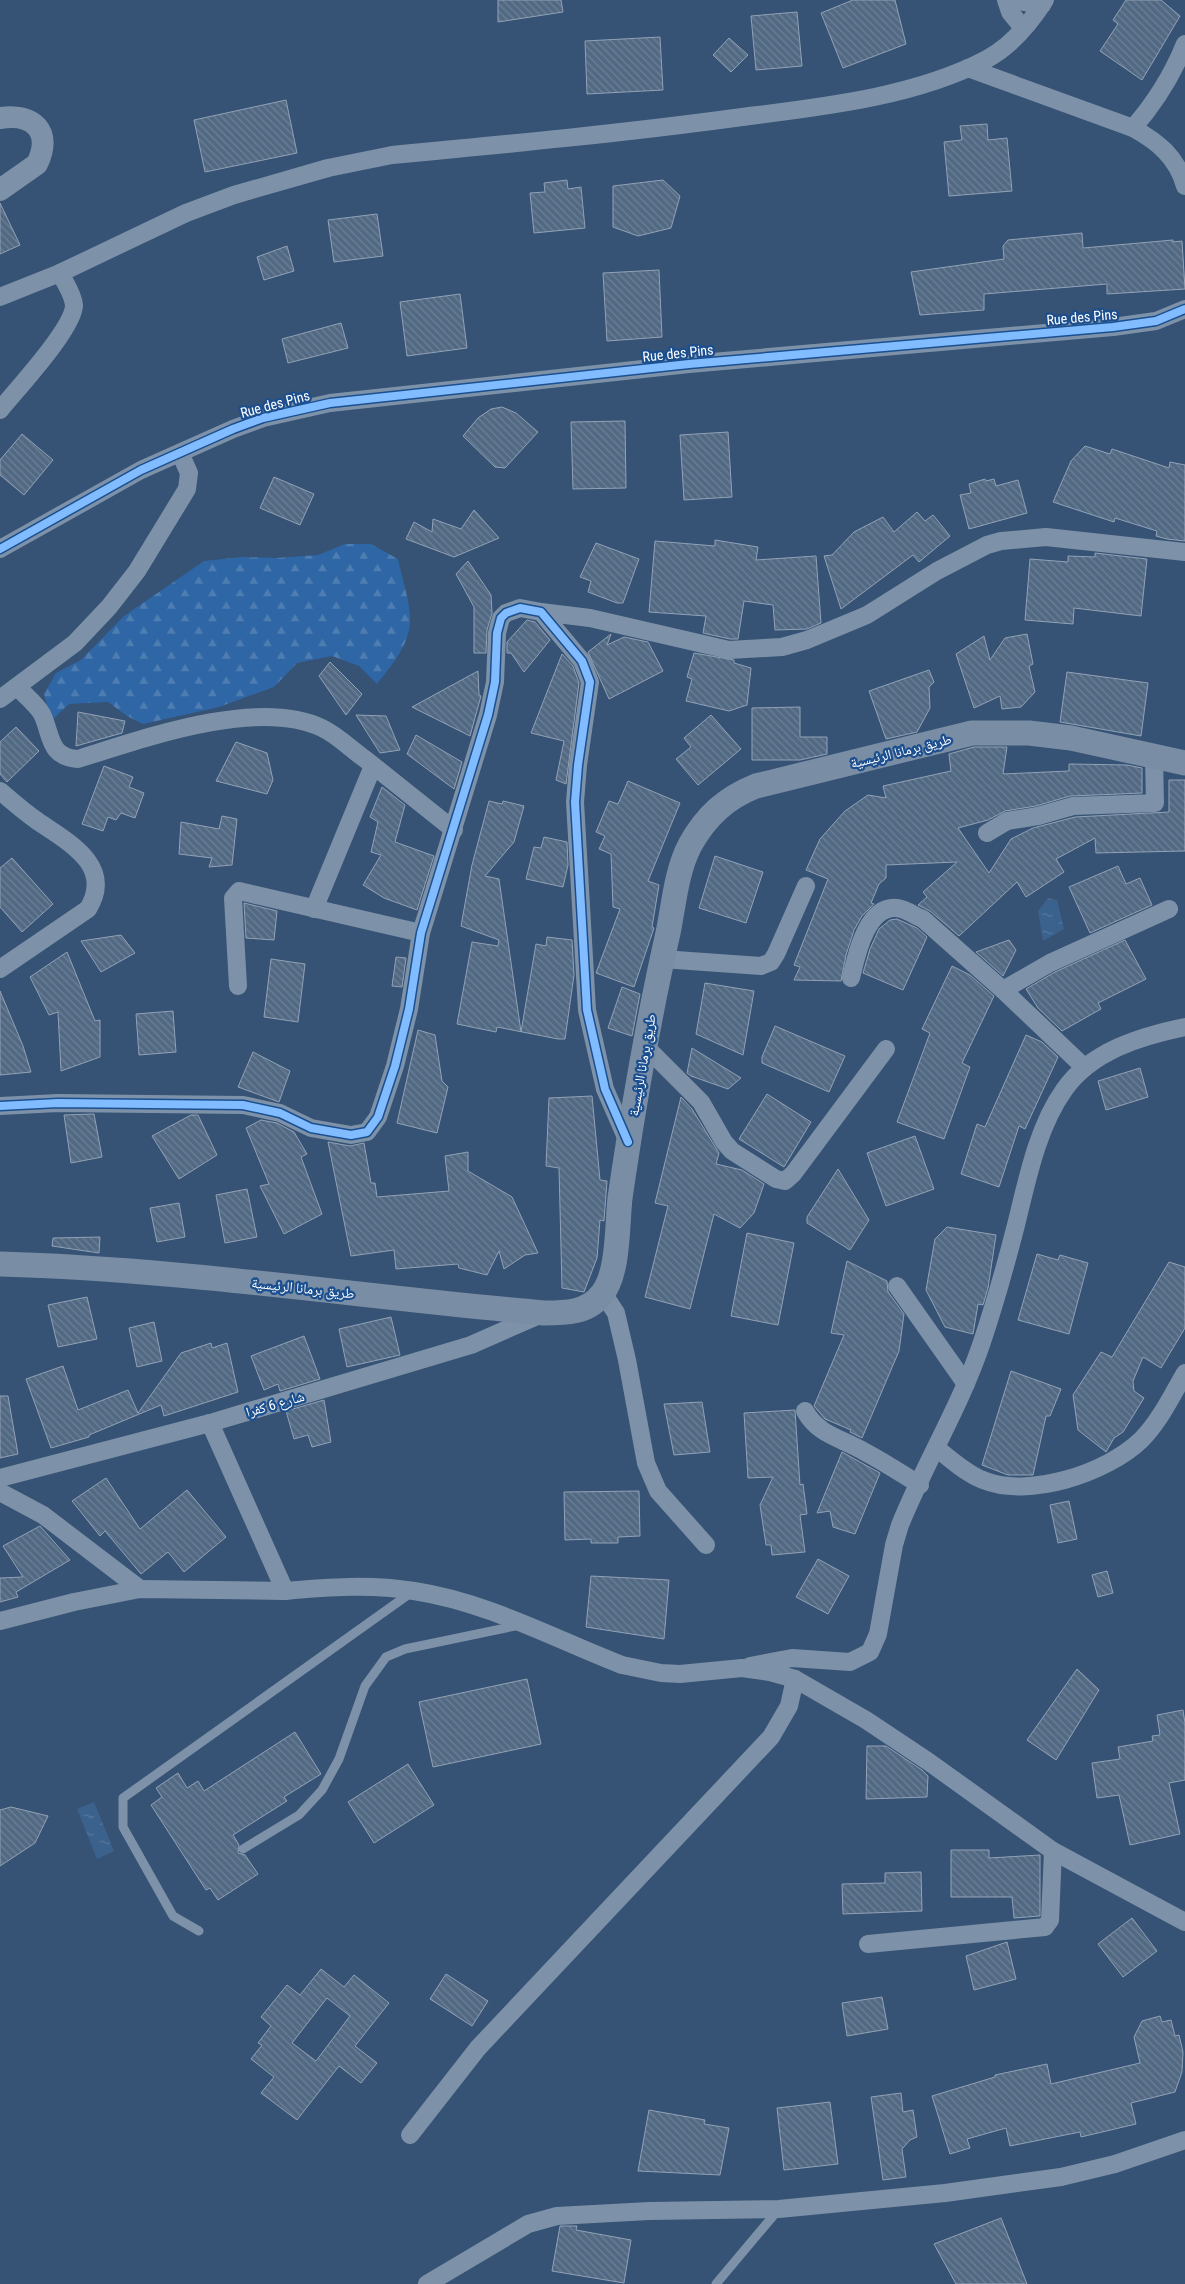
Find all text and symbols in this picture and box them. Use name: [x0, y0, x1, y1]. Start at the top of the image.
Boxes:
street label: Rue des Pins: [1046, 306, 1118, 328]
street label: Rue des Pins: [642, 341, 714, 365]
street label: Rue des Pins: [239, 387, 311, 421]
street label: طريق برمانا الرئيسية: [849, 731, 954, 773]
street label: طريق برمانا الرئيسية: [625, 1013, 661, 1118]
street label: طريق برمانا الرئيسية: [251, 1275, 355, 1303]
street label: شارع 6 كفرا: [244, 1388, 307, 1422]

